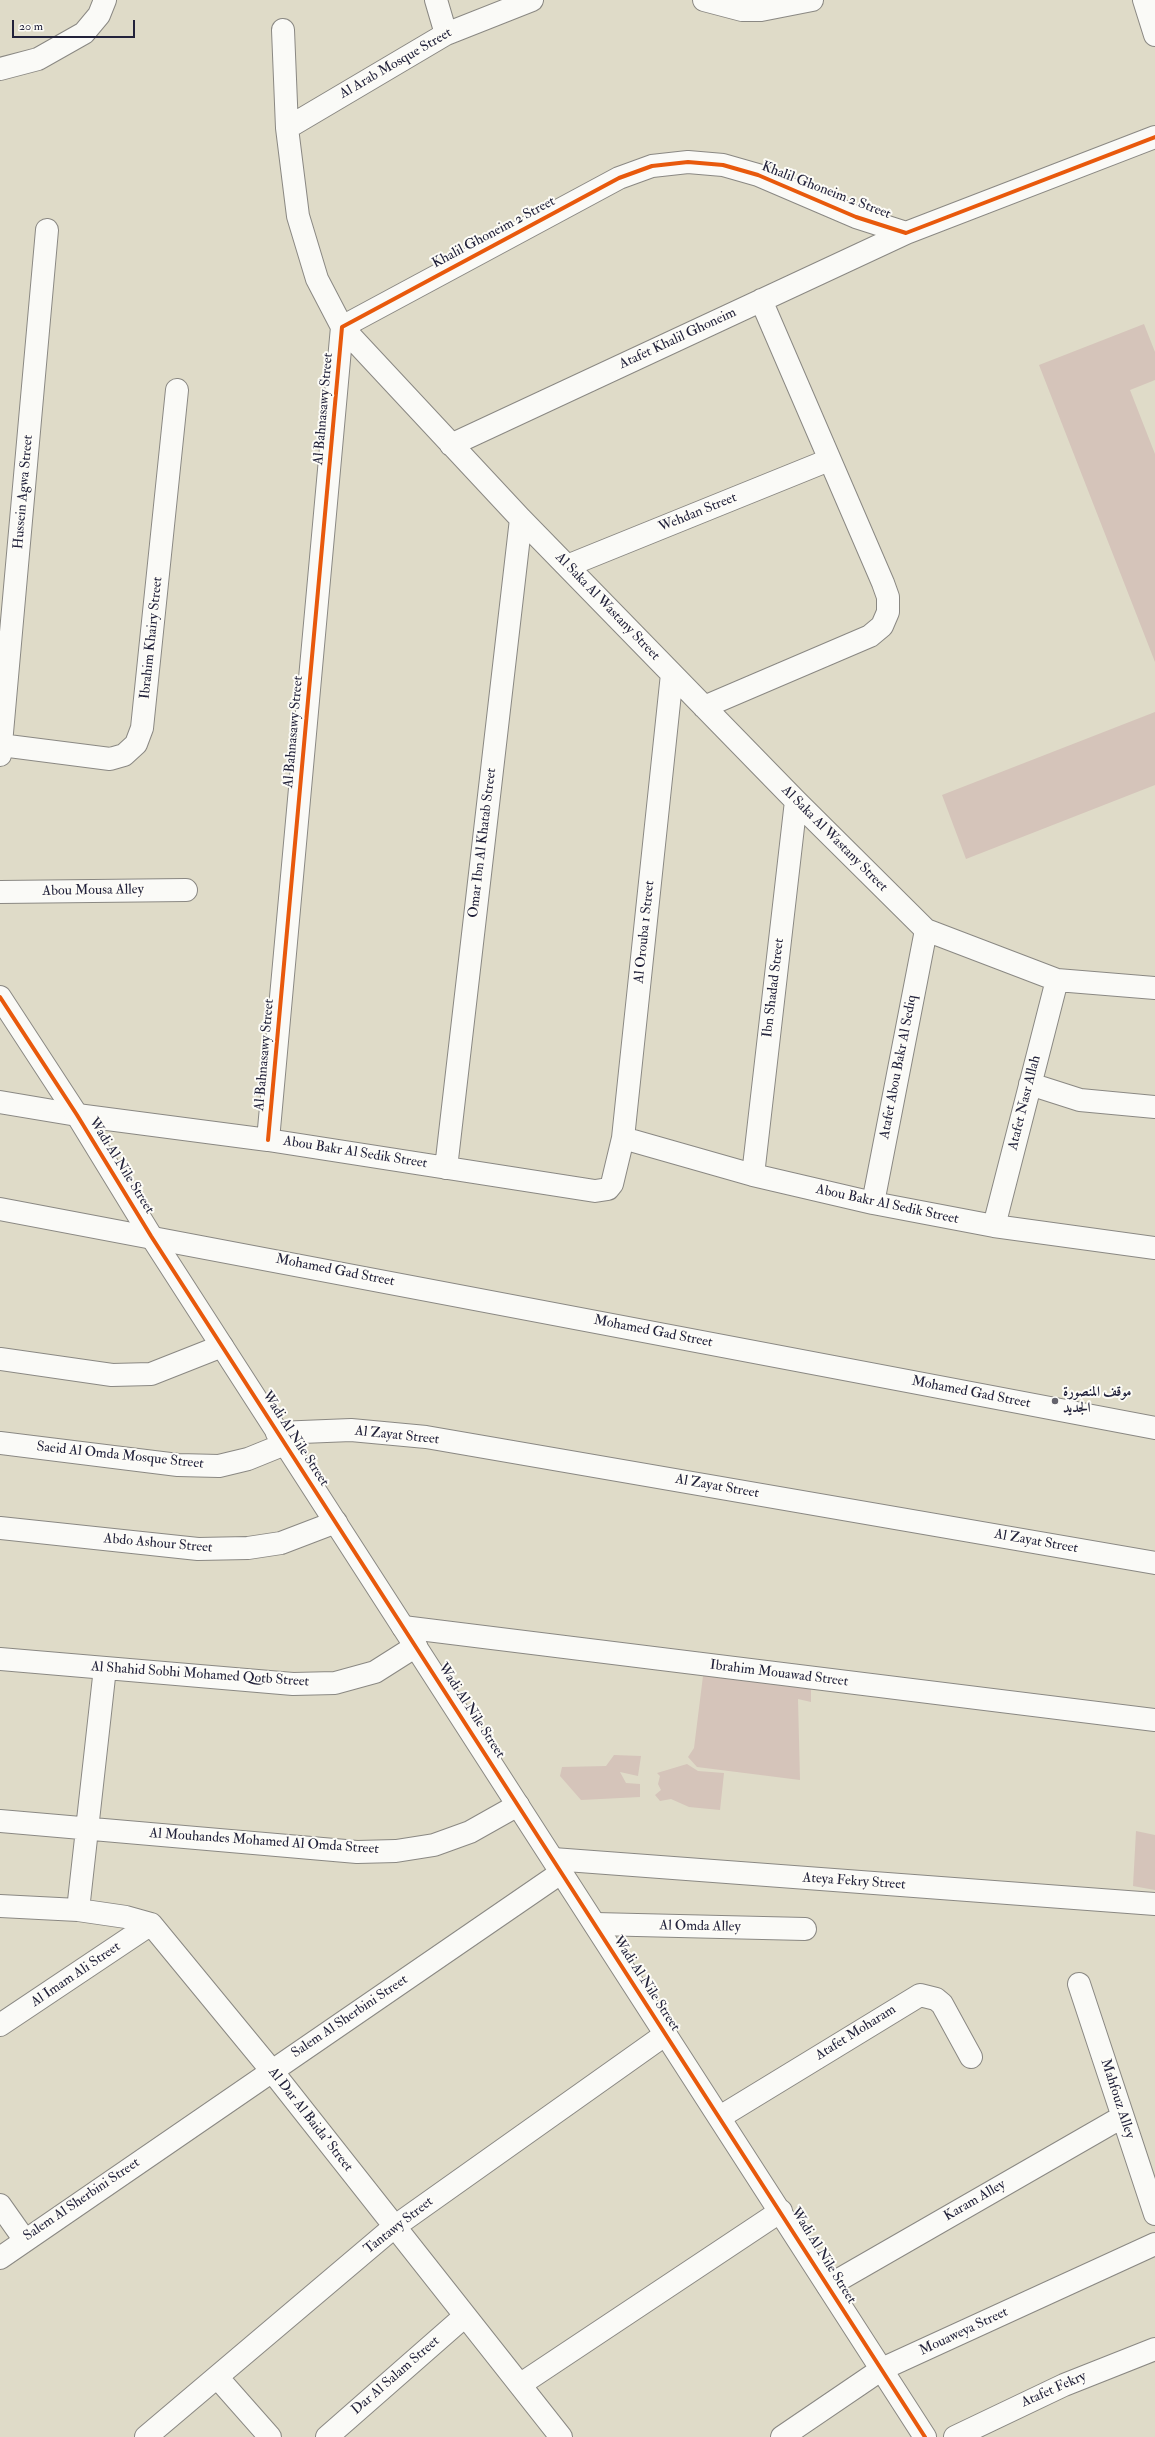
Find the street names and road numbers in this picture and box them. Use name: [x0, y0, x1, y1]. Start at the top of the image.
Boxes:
street label: Al Arab Mosque Street: [337, 25, 455, 103]
street label: Khalil Ghoneim 2 Street: [759, 159, 893, 223]
street label: Khalil Ghoneim 2 Street: [430, 193, 558, 273]
street label: Atafet Khalil Ghoneim: [617, 305, 739, 373]
street label: Al Bahnasawy Street: [311, 352, 337, 466]
street label: Hussein Agwa Street: [11, 434, 37, 550]
street label: Wehdan Street: [656, 490, 740, 536]
street label: Al Saka Al Wastany Street: [551, 550, 663, 664]
street label: Ibrahim Khairy Street: [137, 576, 167, 700]
street label: Al Bahnasawy Street: [281, 675, 307, 789]
street label: Omar Ibn Al Khatab Street: [465, 767, 501, 919]
street label: Al Saka Al Wastany Street: [777, 782, 891, 896]
street label: Al Orouba 1 Street: [631, 880, 659, 984]
street label: Abou Mousa Alley: [42, 882, 144, 900]
street label: Ibn Shadad Street: [760, 937, 788, 1039]
street label: Atafet Abou Bakr Al Sediq: [877, 994, 921, 1140]
street label: Al Bahnasawy Street: [252, 998, 278, 1112]
street label: Atafet Nasr Allah: [1005, 1054, 1045, 1152]
street label: Wadi Al Nile Street: [85, 1115, 157, 1217]
street label: Abou Bakr Al Sedik Street: [282, 1133, 428, 1173]
street label: Abou Bakr Al Sedik Street: [814, 1182, 960, 1228]
street label: Mohamed Gad Street: [274, 1251, 396, 1291]
street label: Mohamed Gad Street: [592, 1312, 714, 1352]
street label: Mohamed Gad Street: [910, 1373, 1032, 1413]
street label: Wadi Al Nile Street: [258, 1388, 332, 1490]
street label: Al Zayat Street: [354, 1423, 440, 1449]
street label: Saeid Al Omda Mosque Street: [36, 1439, 204, 1473]
street label: Al Zayat Street: [674, 1471, 760, 1503]
street label: Al Zayat Street: [993, 1526, 1079, 1558]
street label: Abdo Ashour Street: [103, 1531, 213, 1557]
street label: Ibrahim Mouawad Street: [709, 1657, 849, 1691]
street label: Al Shahid Sobhi Mohamed Qotb Street: [90, 1659, 310, 1691]
street label: Wadi Al Nile Street: [434, 1660, 508, 1762]
street label: Al Mouhandes Mohamed Al Omda Street: [149, 1826, 379, 1858]
street label: Ateya Fekry Street: [802, 1870, 906, 1894]
street label: Al Omda Alley: [659, 1918, 741, 1936]
street label: Wadi Al Nile Street: [609, 1933, 683, 2035]
street label: Al Imam Ali Street: [28, 1939, 124, 2011]
street label: Salem Al Sherbini Street: [289, 1972, 411, 2062]
street label: Atafet Moharam: [813, 2002, 899, 2064]
street label: Mahfouz Alley: [1096, 2057, 1138, 2141]
street label: Al Dar Al Baida' Street: [264, 2065, 356, 2175]
street label: Salem Al Sherbini Street: [21, 2155, 143, 2245]
street label: Karam Alley: [941, 2177, 1009, 2225]
street label: Tantawy Street: [361, 2194, 437, 2258]
street label: Wadi Al Nile Street: [787, 2205, 859, 2307]
street label: Mouaweya Street: [917, 2304, 1011, 2360]
street label: Dar Al Salam Street: [349, 2333, 443, 2419]
street label: Atafet Fekry: [1019, 2368, 1089, 2412]

